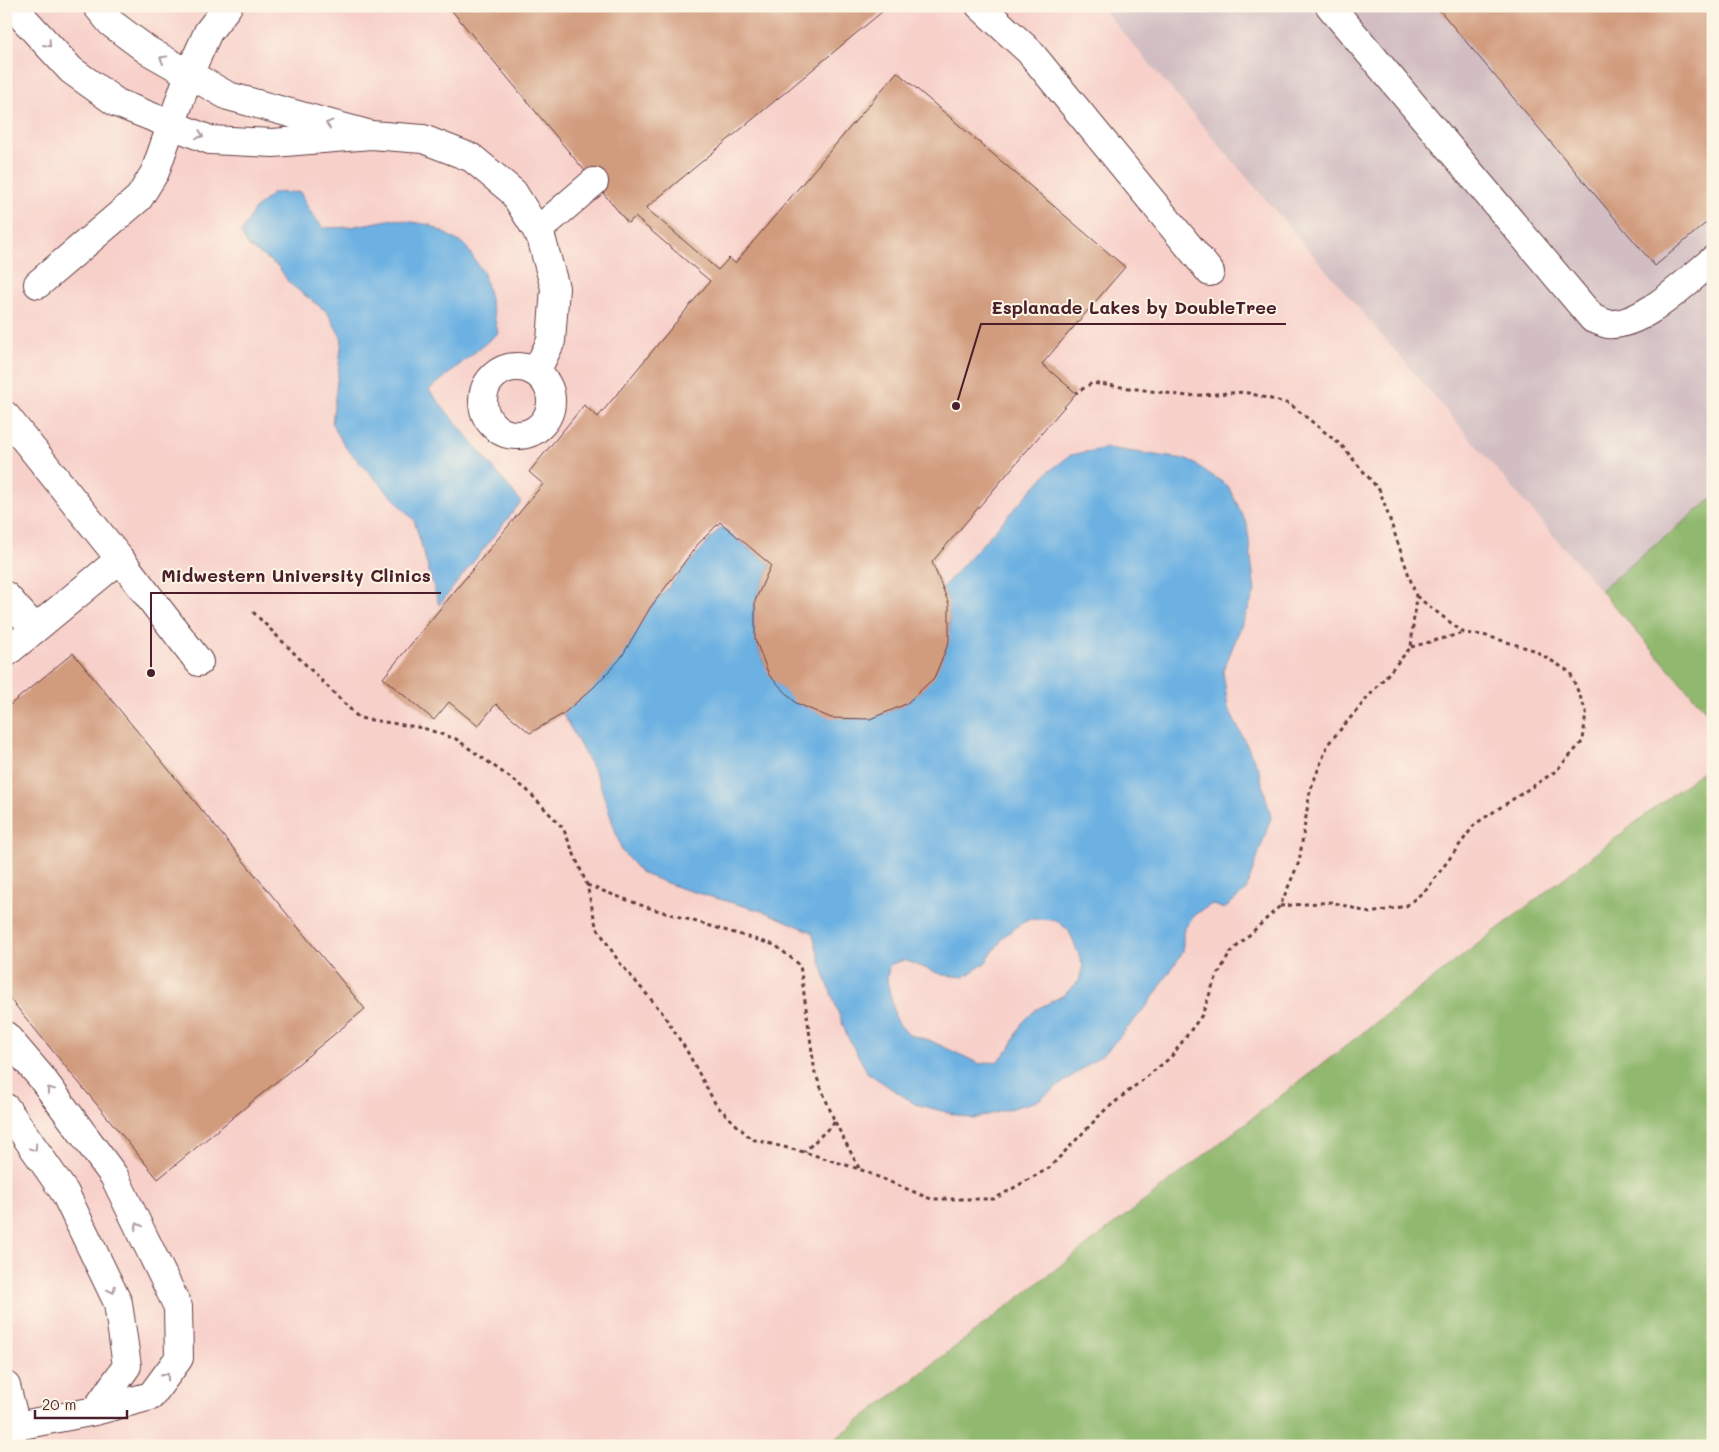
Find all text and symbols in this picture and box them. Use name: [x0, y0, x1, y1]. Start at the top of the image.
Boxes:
one-way arrow: [42, 39, 51, 48]
one-way arrow: [159, 55, 168, 65]
one-way arrow: [325, 119, 334, 129]
one-way arrow: [195, 129, 204, 140]
callout: Esplanade Lakes by DoubleTree: [981, 291, 1286, 324]
text: Esplanade Lakes by DoubleTree: [991, 295, 1277, 319]
callout: Midwestern University Clinics: [151, 560, 441, 593]
text: Midwestern University Clinics: [161, 563, 431, 587]
one-way arrow: [48, 1087, 56, 1096]
one-way arrow: [28, 1142, 37, 1152]
one-way arrow: [134, 1222, 145, 1231]
one-way arrow: [106, 1285, 116, 1294]
one-way arrow: [160, 1372, 169, 1381]
scale bar: [35, 1387, 128, 1419]
text: 20 m: [42, 1394, 76, 1414]

